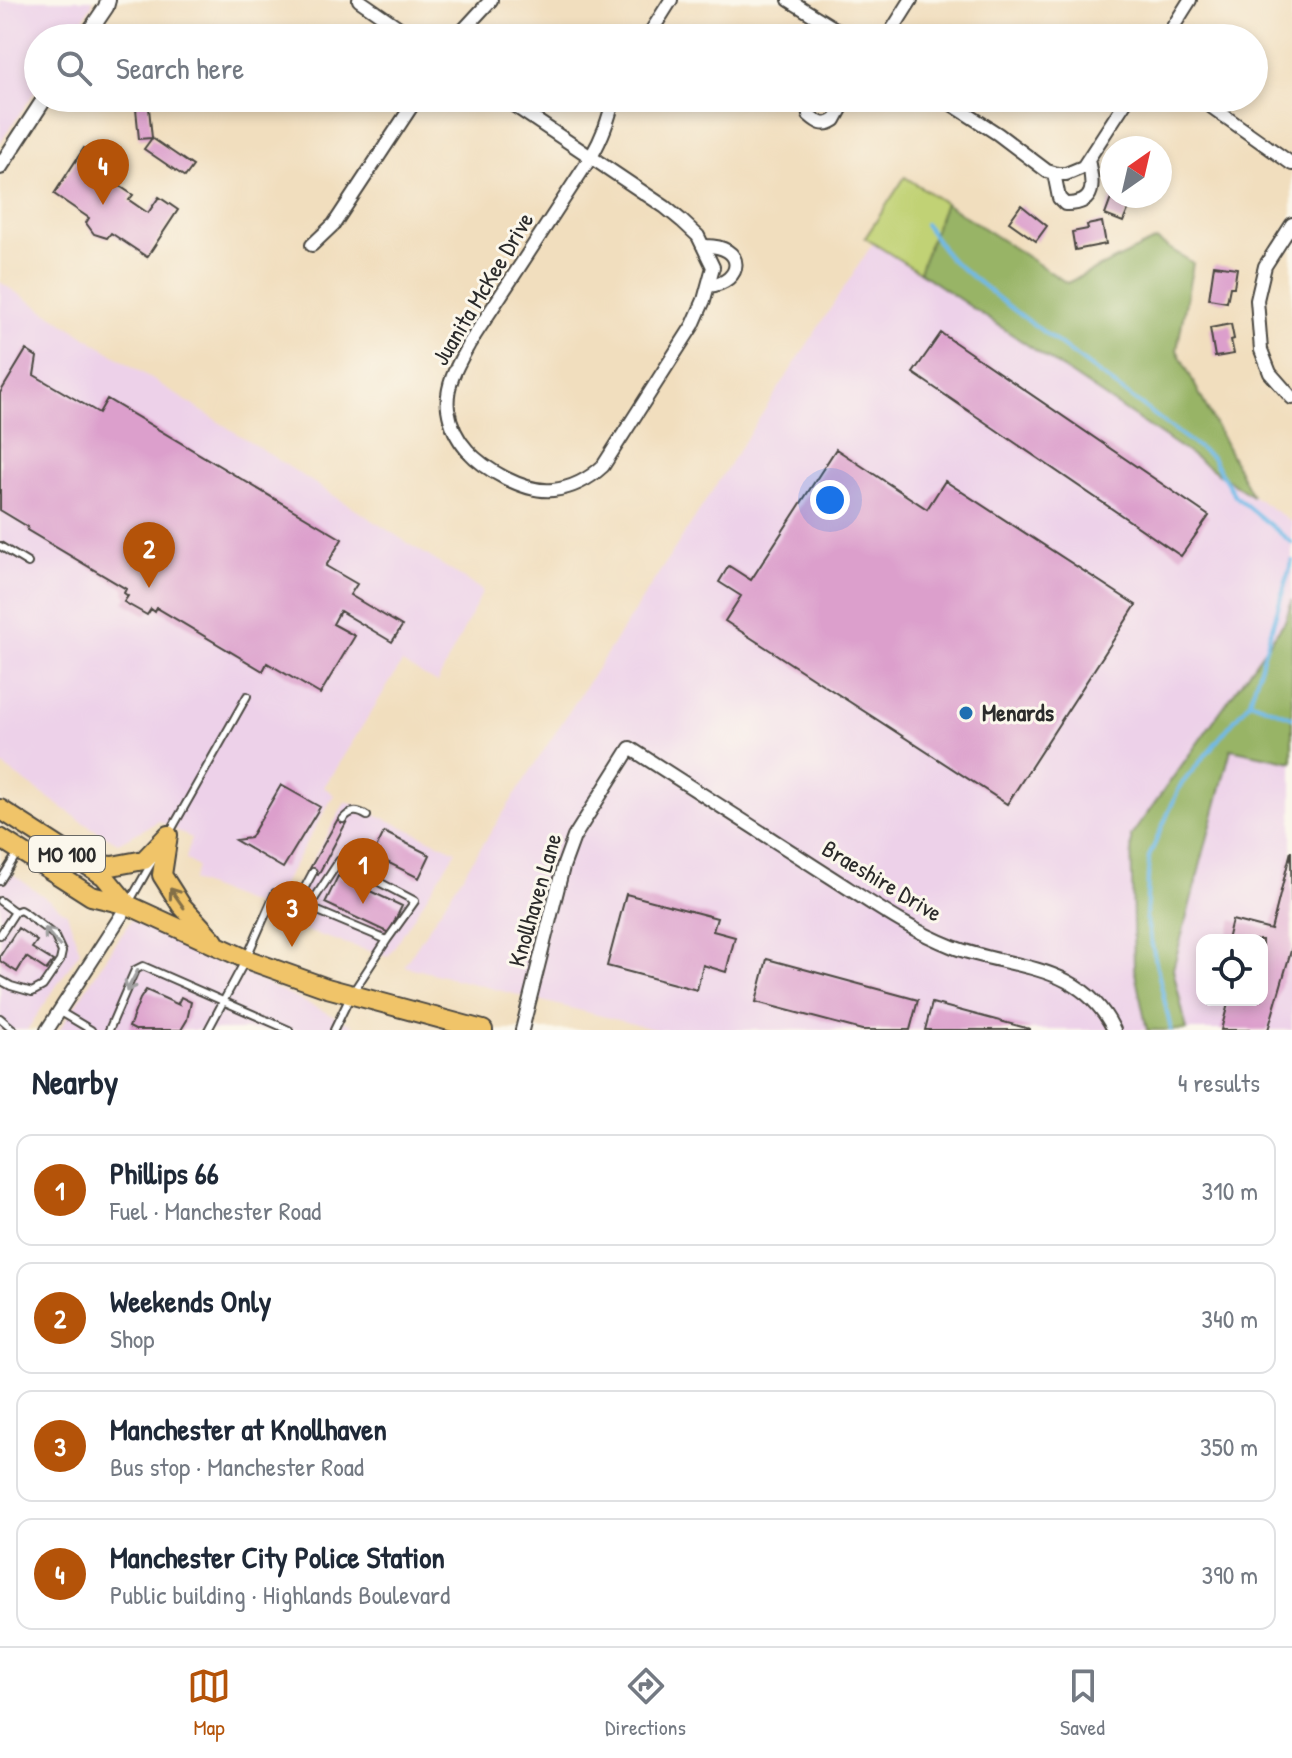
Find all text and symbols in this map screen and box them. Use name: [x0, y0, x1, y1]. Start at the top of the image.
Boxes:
search box: [24, 24, 1268, 112]
icon: search: [52, 46, 96, 90]
text: Search here: [116, 48, 244, 88]
north arrow: [1100, 136, 1172, 208]
pin: 4: [77, 139, 129, 205]
street label: Juanita McKee Drive: [424, 206, 541, 371]
your location: [810, 480, 850, 520]
pin: 2: [123, 522, 175, 588]
place label: Menards: [982, 696, 1054, 728]
marker: Menards: [957, 704, 975, 722]
street label: Knollhaven Lane: [500, 829, 568, 970]
street label: Braeshire Drive: [817, 832, 949, 929]
road number: MO 100: [29, 836, 105, 872]
pin: 1: [337, 838, 389, 904]
pin: 3: [266, 881, 318, 947]
one-way arrow: [169, 887, 185, 909]
one-way arrow: [44, 927, 62, 948]
map controls: [1196, 934, 1268, 1006]
button: locate: [1196, 934, 1268, 1006]
one-way arrow: [123, 969, 139, 992]
text: Nearby: [32, 1059, 118, 1105]
text: 4 results: [1178, 1065, 1260, 1100]
text: Phillips 66: [110, 1153, 219, 1193]
text: 1: [55, 1173, 65, 1208]
text: 310 m: [1202, 1173, 1258, 1208]
text: Fuel · Manchester Road: [110, 1193, 321, 1228]
text: Weekends Only: [110, 1281, 271, 1321]
text: 2: [54, 1301, 66, 1336]
text: 340 m: [1201, 1301, 1258, 1336]
text: Shop: [110, 1321, 154, 1356]
text: Manchester at Knollhaven: [110, 1409, 387, 1449]
text: 3: [54, 1429, 66, 1464]
text: 350 m: [1200, 1429, 1258, 1464]
text: Bus stop · Manchester Road: [110, 1449, 364, 1484]
text: Manchester City Police Station: [110, 1537, 445, 1577]
text: 4: [55, 1557, 65, 1592]
text: 390 m: [1202, 1557, 1258, 1592]
text: Public building · Highlands Boulevard: [110, 1577, 450, 1612]
tab: Map: [187, 1664, 231, 1742]
tab: Directions: [605, 1664, 686, 1742]
tab: Saved: [1060, 1664, 1105, 1742]

